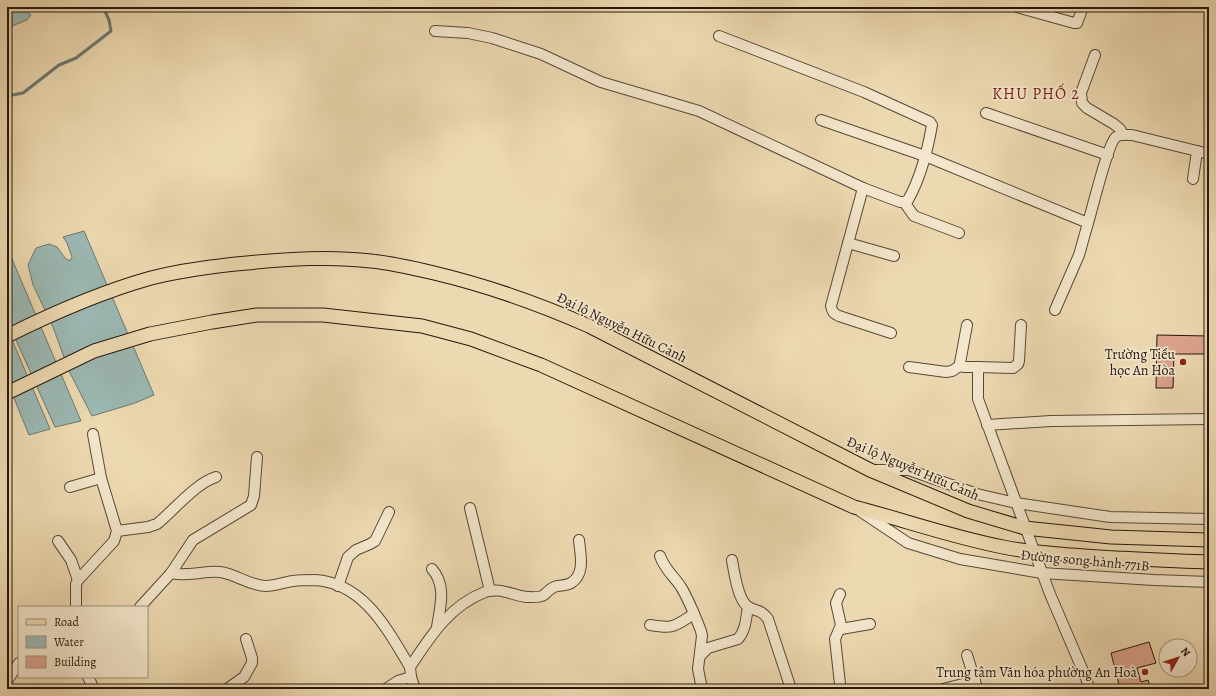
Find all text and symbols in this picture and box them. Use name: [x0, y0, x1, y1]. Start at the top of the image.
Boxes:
district label: KHU PHỐ 2: [992, 83, 1080, 105]
street label: Đại lộ Nguyễn Hữu Cảnh: [554, 288, 690, 367]
place label: Trường Tiểu học An Hòa: [1105, 345, 1175, 380]
marker: Trường Tiểu học An Hòa: [1178, 357, 1188, 367]
street label: Đại lộ Nguyễn Hữu Cảnh: [843, 432, 983, 505]
street label: Đường song hành 771B: [1020, 545, 1150, 576]
legend: [18, 606, 148, 678]
text: Road: [54, 614, 80, 630]
text: Water: [53, 634, 84, 650]
north arrow: [1158, 638, 1198, 678]
text: N: [1177, 644, 1194, 660]
text: Building: [54, 654, 96, 670]
place label: Trung tâm Văn hóa phường An Hoà: [936, 663, 1137, 682]
marker: Trung tâm Văn hóa phường An Hoà: [1140, 667, 1150, 677]

